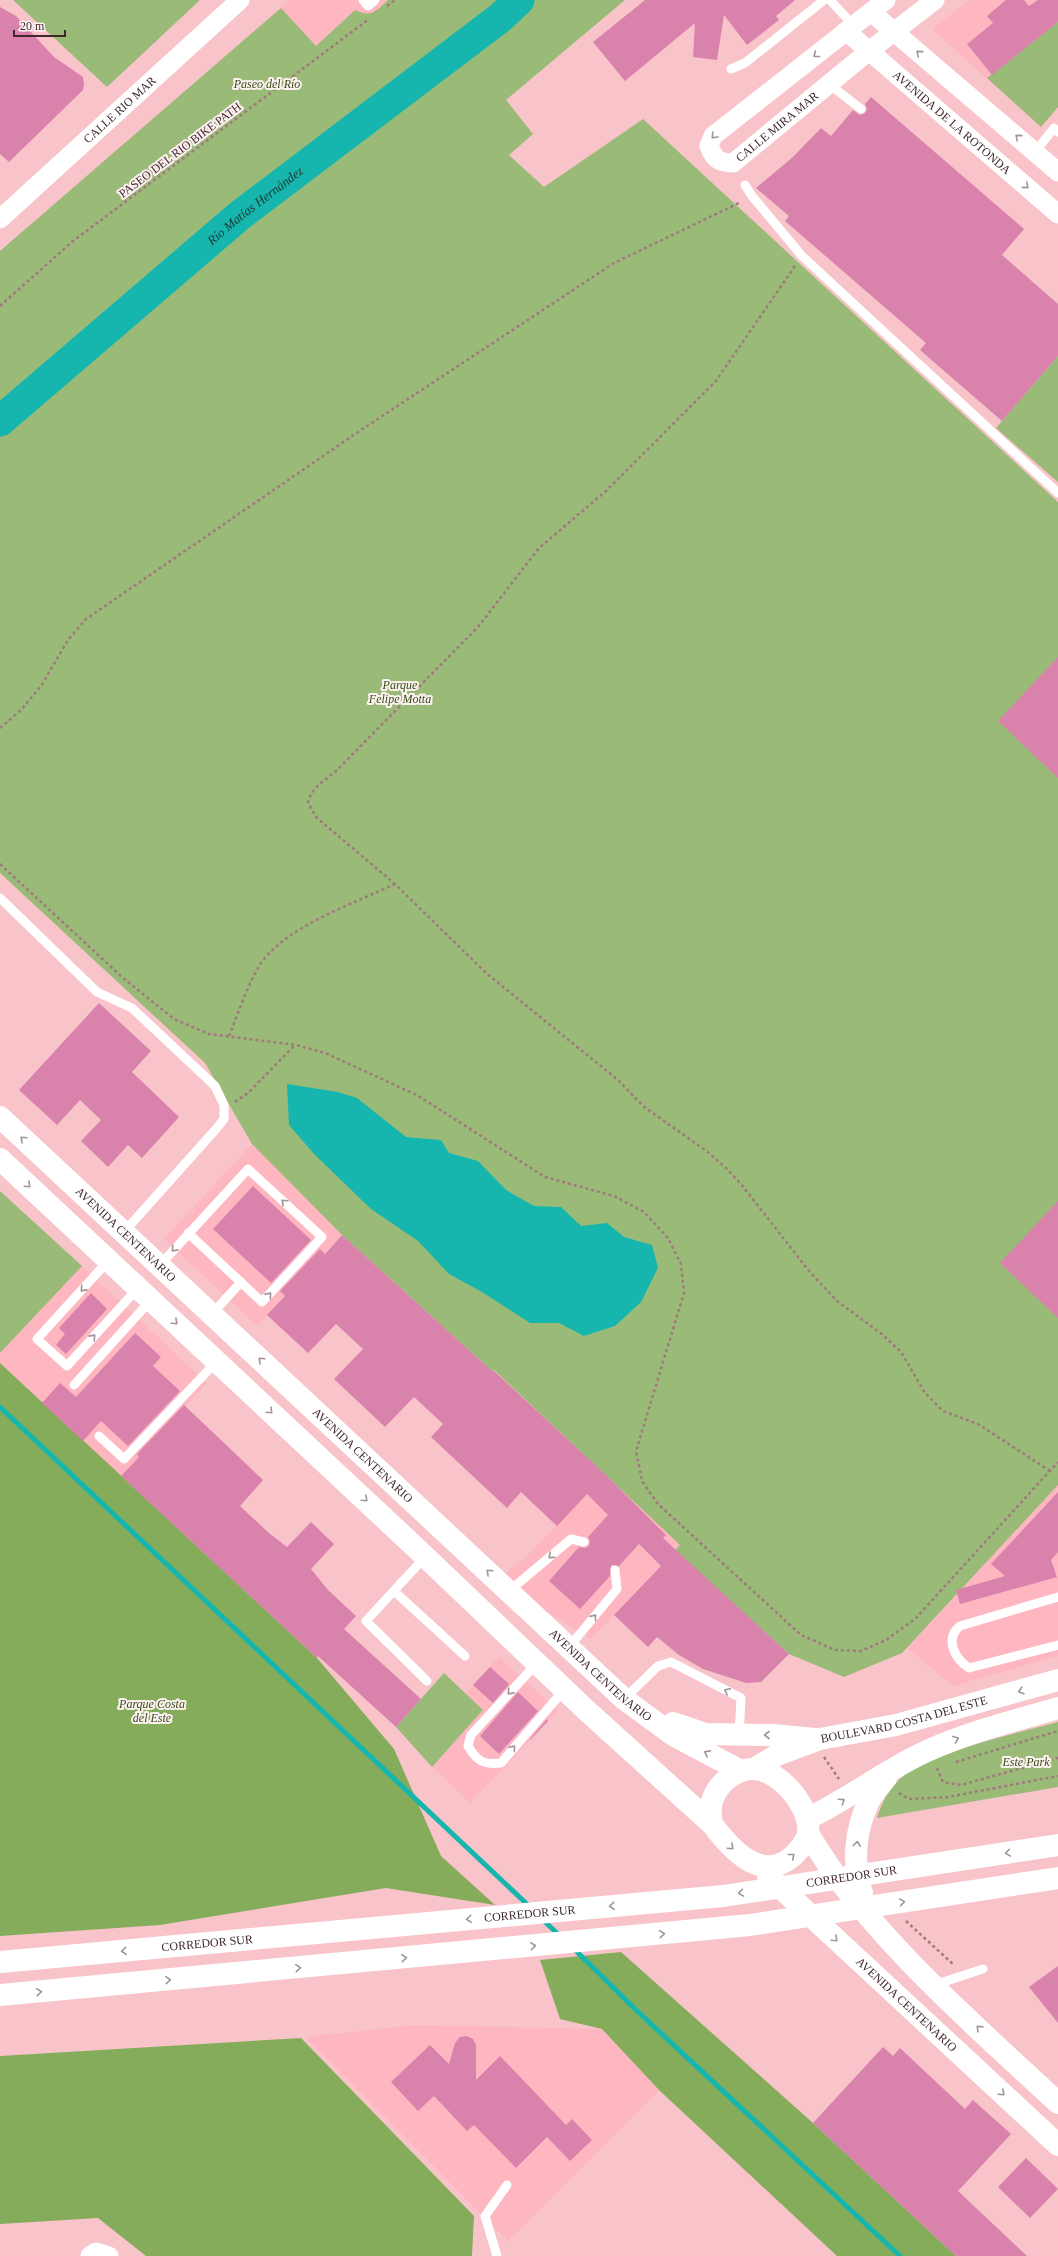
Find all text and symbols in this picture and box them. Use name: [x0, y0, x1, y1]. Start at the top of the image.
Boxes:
scale bar: [14, 12, 65, 38]
text: 20 m: [20, 19, 45, 33]
one-way arrow: [813, 50, 820, 57]
one-way arrow: [916, 50, 924, 57]
street label: AVENIDA DE LA ROTONDA: [890, 68, 1014, 177]
street label: CALLE RIO MAR: [81, 73, 159, 146]
park label: Paseo del Río: [233, 77, 300, 91]
street label: CALLE MIRA MAR: [733, 89, 821, 165]
street label: PASEO DEL RIO BIKE PATH: [116, 99, 244, 201]
one-way arrow: [712, 131, 719, 139]
one-way arrow: [1015, 135, 1022, 142]
water label: Río Matías Hernández: [203, 163, 306, 249]
one-way arrow: [1021, 182, 1029, 189]
park label: Parque Felipe Motta: [368, 678, 431, 706]
one-way arrow: [20, 1136, 28, 1143]
one-way arrow: [24, 1181, 31, 1188]
street label: AVENIDA CENTENARIO: [73, 1184, 179, 1285]
one-way arrow: [281, 1200, 288, 1207]
one-way arrow: [172, 1245, 179, 1252]
one-way arrow: [80, 1284, 87, 1292]
one-way arrow: [264, 1292, 271, 1300]
one-way arrow: [170, 1317, 177, 1324]
one-way arrow: [89, 1334, 96, 1342]
one-way arrow: [258, 1357, 266, 1364]
street label: AVENIDA CENTENARIO: [310, 1405, 416, 1506]
one-way arrow: [265, 1406, 273, 1413]
one-way arrow: [360, 1495, 367, 1502]
one-way arrow: [549, 1551, 556, 1558]
one-way arrow: [486, 1570, 494, 1577]
one-way arrow: [589, 1615, 596, 1622]
street label: AVENIDA CENTENARIO: [547, 1626, 655, 1724]
one-way arrow: [1017, 1686, 1024, 1695]
one-way arrow: [508, 1687, 515, 1694]
one-way arrow: [724, 1688, 731, 1696]
street label: BOULEVARD COSTA DEL ESTE: [819, 1693, 989, 1746]
park label: Parque Costa del Este: [118, 1697, 185, 1725]
one-way arrow: [764, 1731, 770, 1739]
one-way arrow: [952, 1736, 959, 1744]
one-way arrow: [509, 1746, 516, 1753]
one-way arrow: [704, 1750, 711, 1757]
park label: Este Park: [1002, 1755, 1050, 1769]
one-way arrow: [838, 1798, 845, 1806]
one-way arrow: [852, 1841, 861, 1847]
one-way arrow: [726, 1842, 734, 1849]
one-way arrow: [1005, 1848, 1011, 1856]
one-way arrow: [787, 1854, 794, 1861]
street label: CORREDOR SUR: [805, 1863, 898, 1890]
one-way arrow: [738, 1888, 744, 1897]
one-way arrow: [899, 1898, 905, 1907]
street label: CORREDOR SUR: [483, 1902, 576, 1925]
one-way arrow: [609, 1902, 615, 1911]
one-way arrow: [466, 1915, 472, 1924]
one-way arrow: [659, 1929, 665, 1938]
street label: CORREDOR SUR: [161, 1932, 253, 1954]
one-way arrow: [830, 1934, 838, 1942]
one-way arrow: [530, 1941, 536, 1950]
one-way arrow: [121, 1946, 127, 1955]
one-way arrow: [401, 1954, 407, 1963]
street label: AVENIDA CENTENARIO: [853, 1954, 960, 2055]
one-way arrow: [295, 1963, 301, 1972]
one-way arrow: [165, 1975, 171, 1984]
one-way arrow: [36, 1987, 42, 1996]
one-way arrow: [976, 2025, 984, 2033]
one-way arrow: [998, 2089, 1005, 2096]

